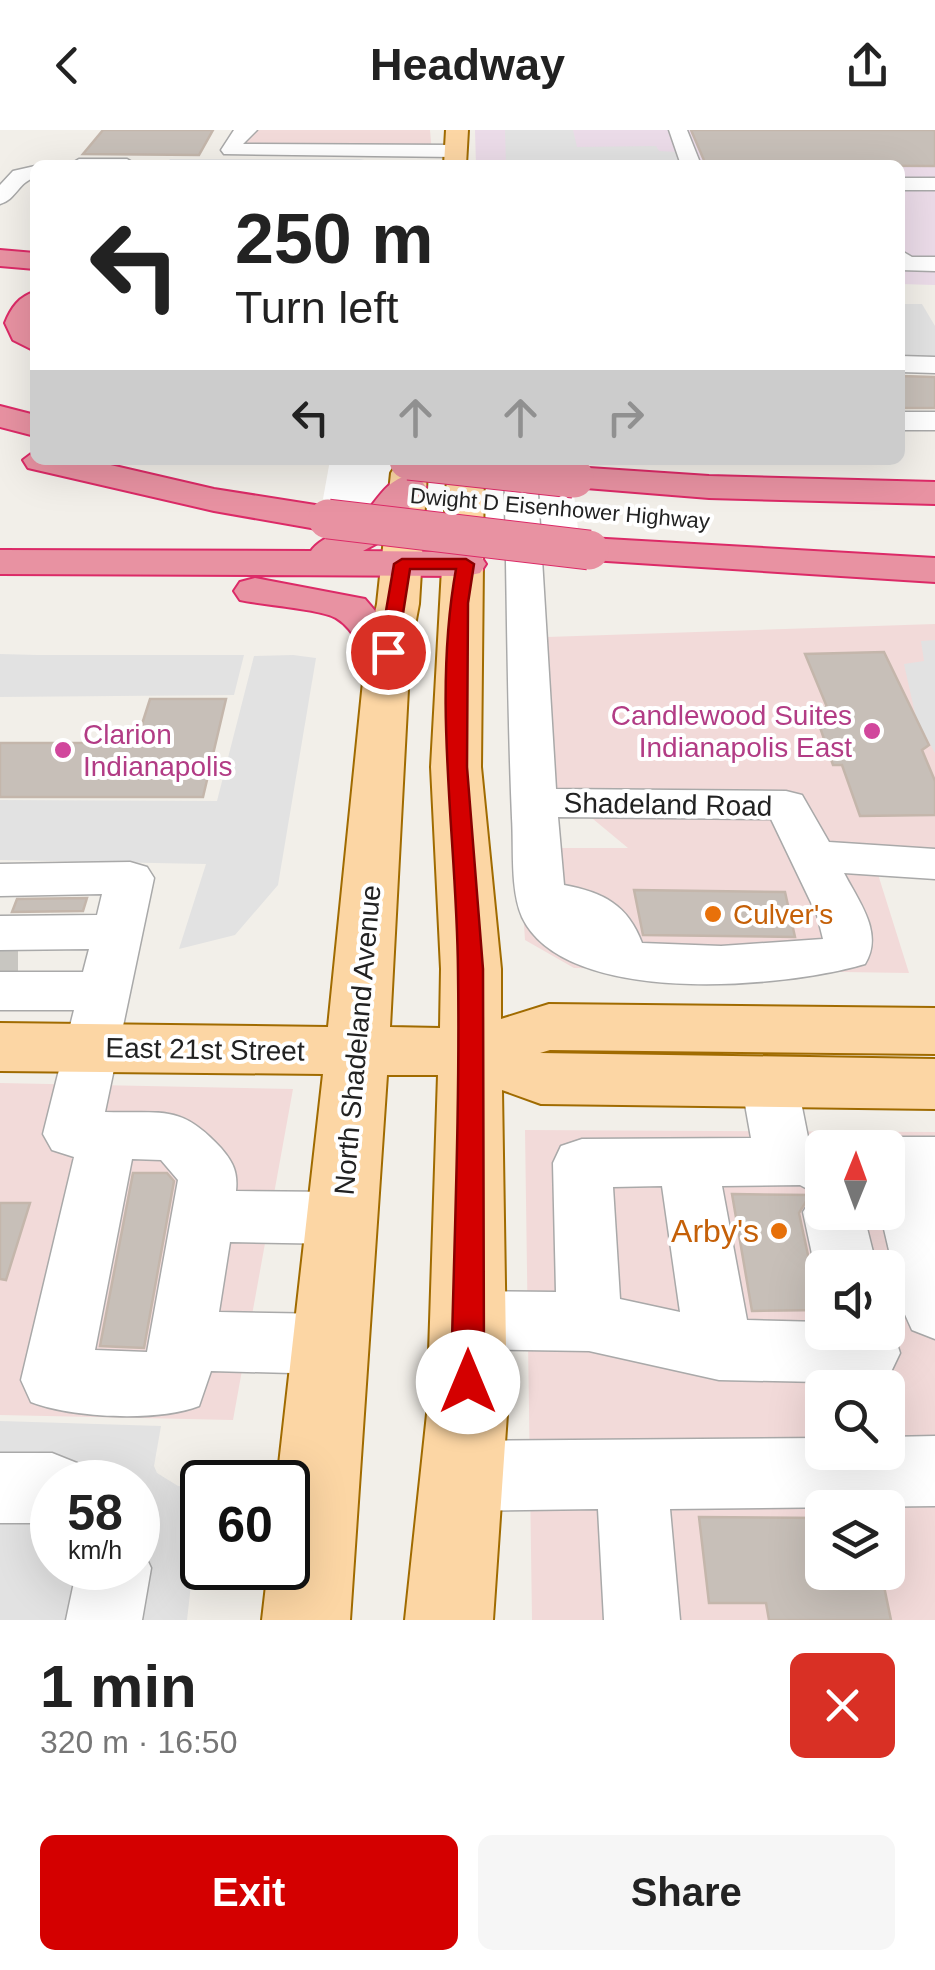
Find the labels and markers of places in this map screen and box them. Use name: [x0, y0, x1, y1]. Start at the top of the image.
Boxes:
pin: [346, 610, 431, 695]
place label: Candlewood Suites Indianapolis East: [611, 700, 852, 763]
place label: Clarion Indianapolis: [83, 719, 232, 782]
marker: Candlewood Suites Indianapolis East: [861, 720, 883, 742]
marker: Clarion Indianapolis: [52, 739, 74, 761]
place label: Culver's: [733, 899, 833, 930]
marker: Culver's: [702, 903, 724, 925]
place label: Arby's: [671, 1213, 759, 1249]
marker: Arby's: [768, 1220, 790, 1242]

